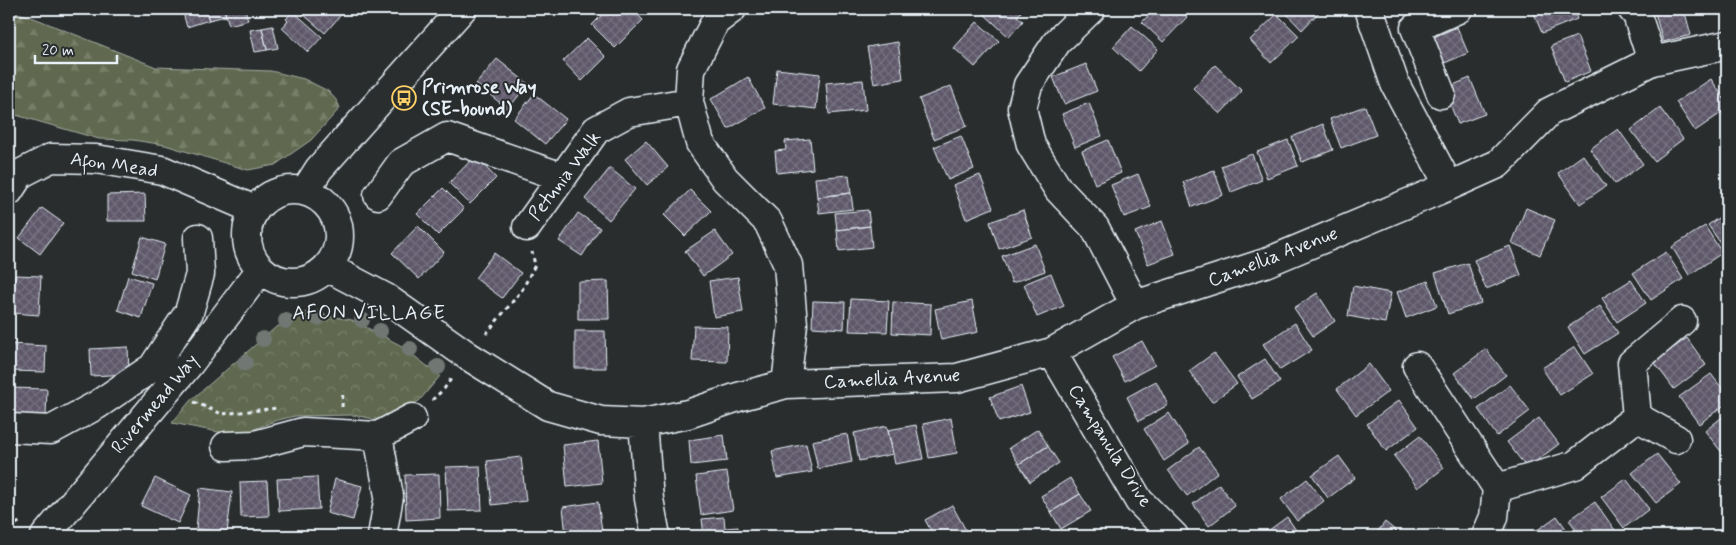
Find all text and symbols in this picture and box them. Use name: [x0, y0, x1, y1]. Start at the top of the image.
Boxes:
scale bar: [35, 32, 118, 64]
text: 20 m: [42, 41, 74, 61]
place label: Primrose Way (SE-bound): [422, 75, 537, 122]
bus stop icon: Primrose Way (SE-bound): [391, 85, 417, 111]
street label: Petunia Walk: [523, 126, 607, 226]
street label: Afon Mead: [68, 147, 159, 186]
street label: Camellia Avenue: [1205, 221, 1341, 293]
district label: AFON VILLAGE: [292, 300, 446, 327]
street label: Rivermead Way: [106, 349, 205, 460]
street label: Camellia Avenue: [823, 363, 961, 395]
street label: Campanula Drive: [1062, 380, 1158, 512]

